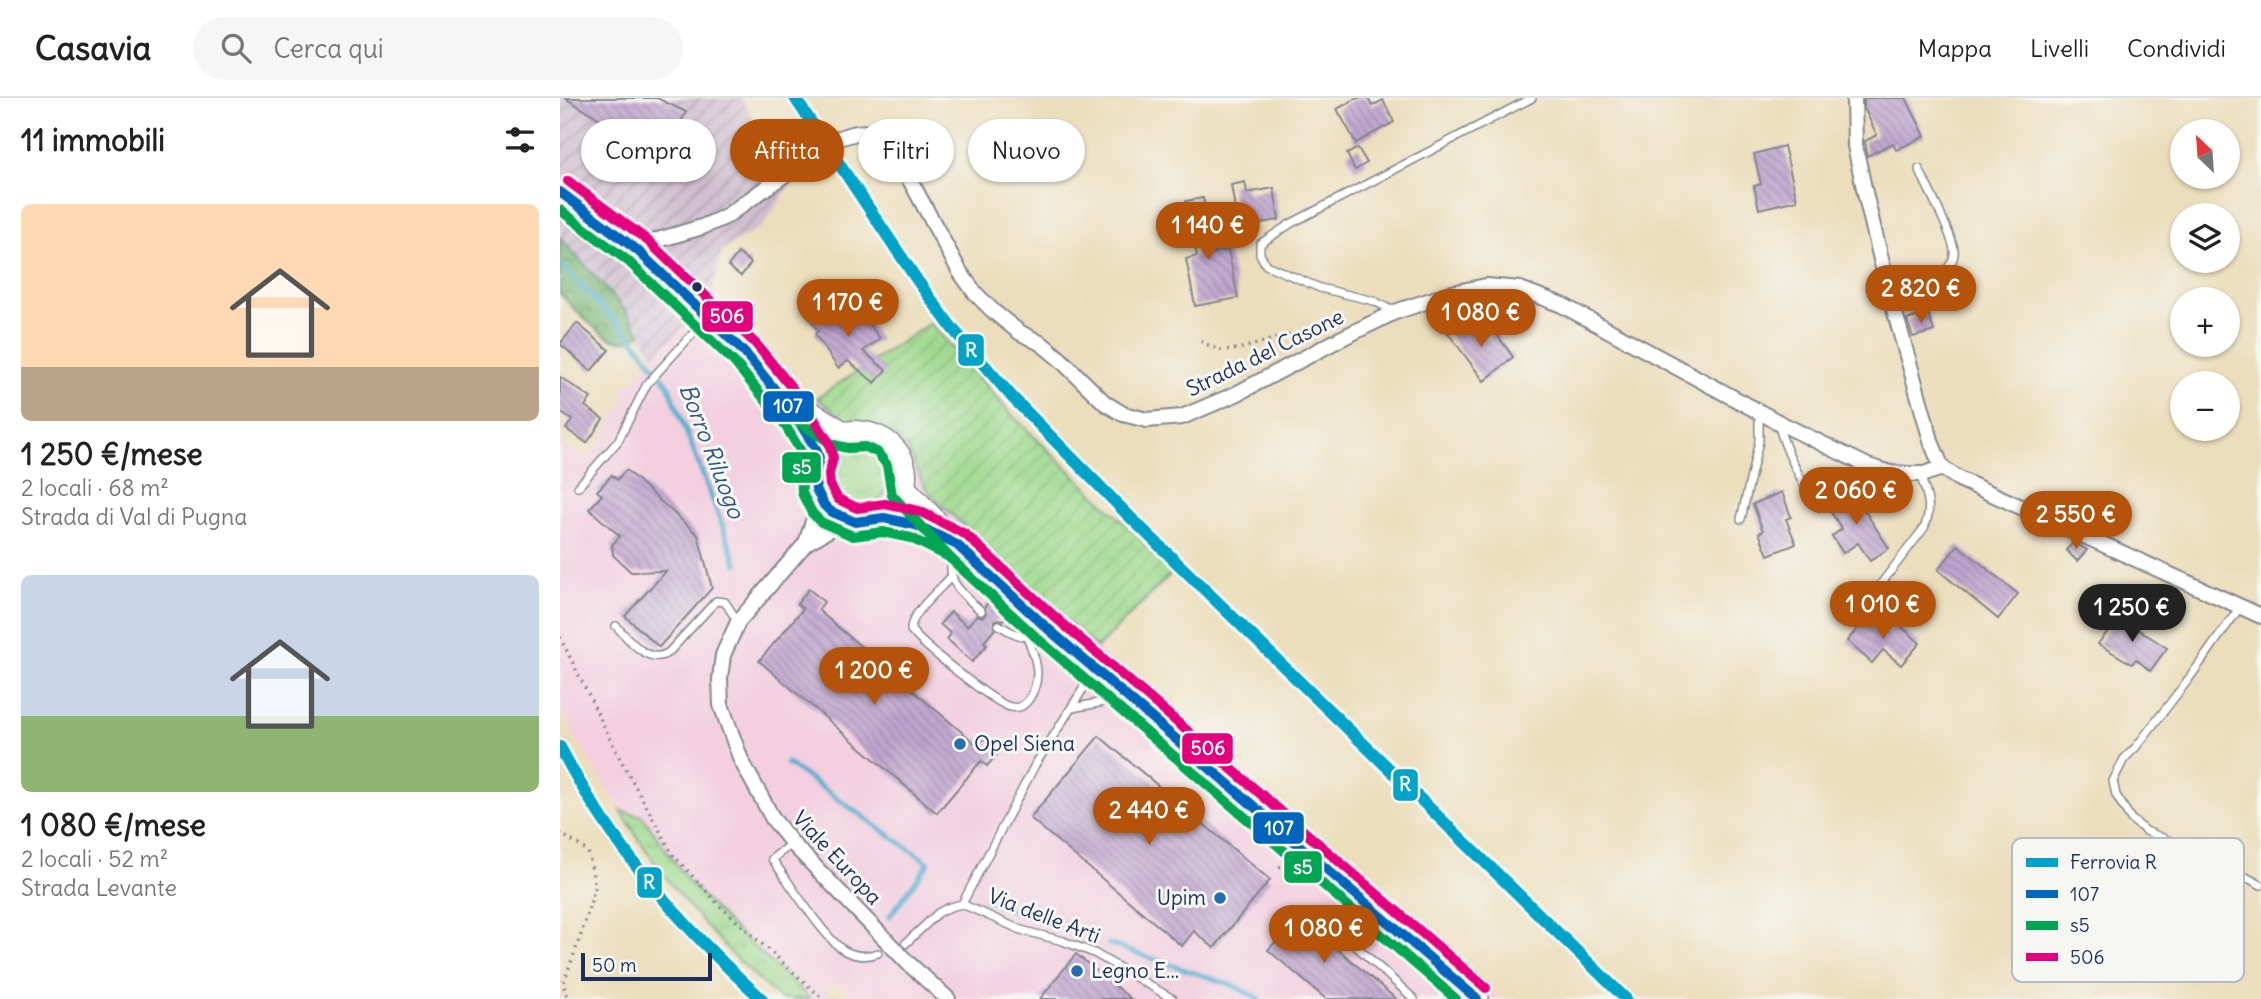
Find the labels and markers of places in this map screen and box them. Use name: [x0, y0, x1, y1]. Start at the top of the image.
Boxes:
pin: 1 140 €: [1143, 202, 1273, 262]
pin: 2 820 €: [1856, 266, 1986, 325]
unlabelled marker: [690, 280, 704, 294]
pin: 1 170 €: [783, 280, 913, 339]
pin: 1 080 €: [1416, 289, 1546, 349]
pin: 2 060 €: [1791, 468, 1921, 527]
pin: 2 550 €: [2011, 491, 2141, 551]
pin: 1 010 €: [1818, 582, 1948, 641]
pin: 1 250 €: [2067, 584, 2197, 644]
pin: 1 200 €: [809, 648, 939, 707]
place label: Opel Siena: [974, 730, 1075, 757]
marker: Opel Siena: [952, 736, 968, 752]
pin: 2 440 €: [1084, 788, 1214, 847]
place label: Upim: [1157, 884, 1206, 911]
marker: Upim: [1212, 890, 1228, 906]
pin: 1 080 €: [1259, 906, 1389, 965]
place label: Legno E...: [1091, 957, 1179, 984]
marker: Legno E...: [1069, 963, 1085, 979]

